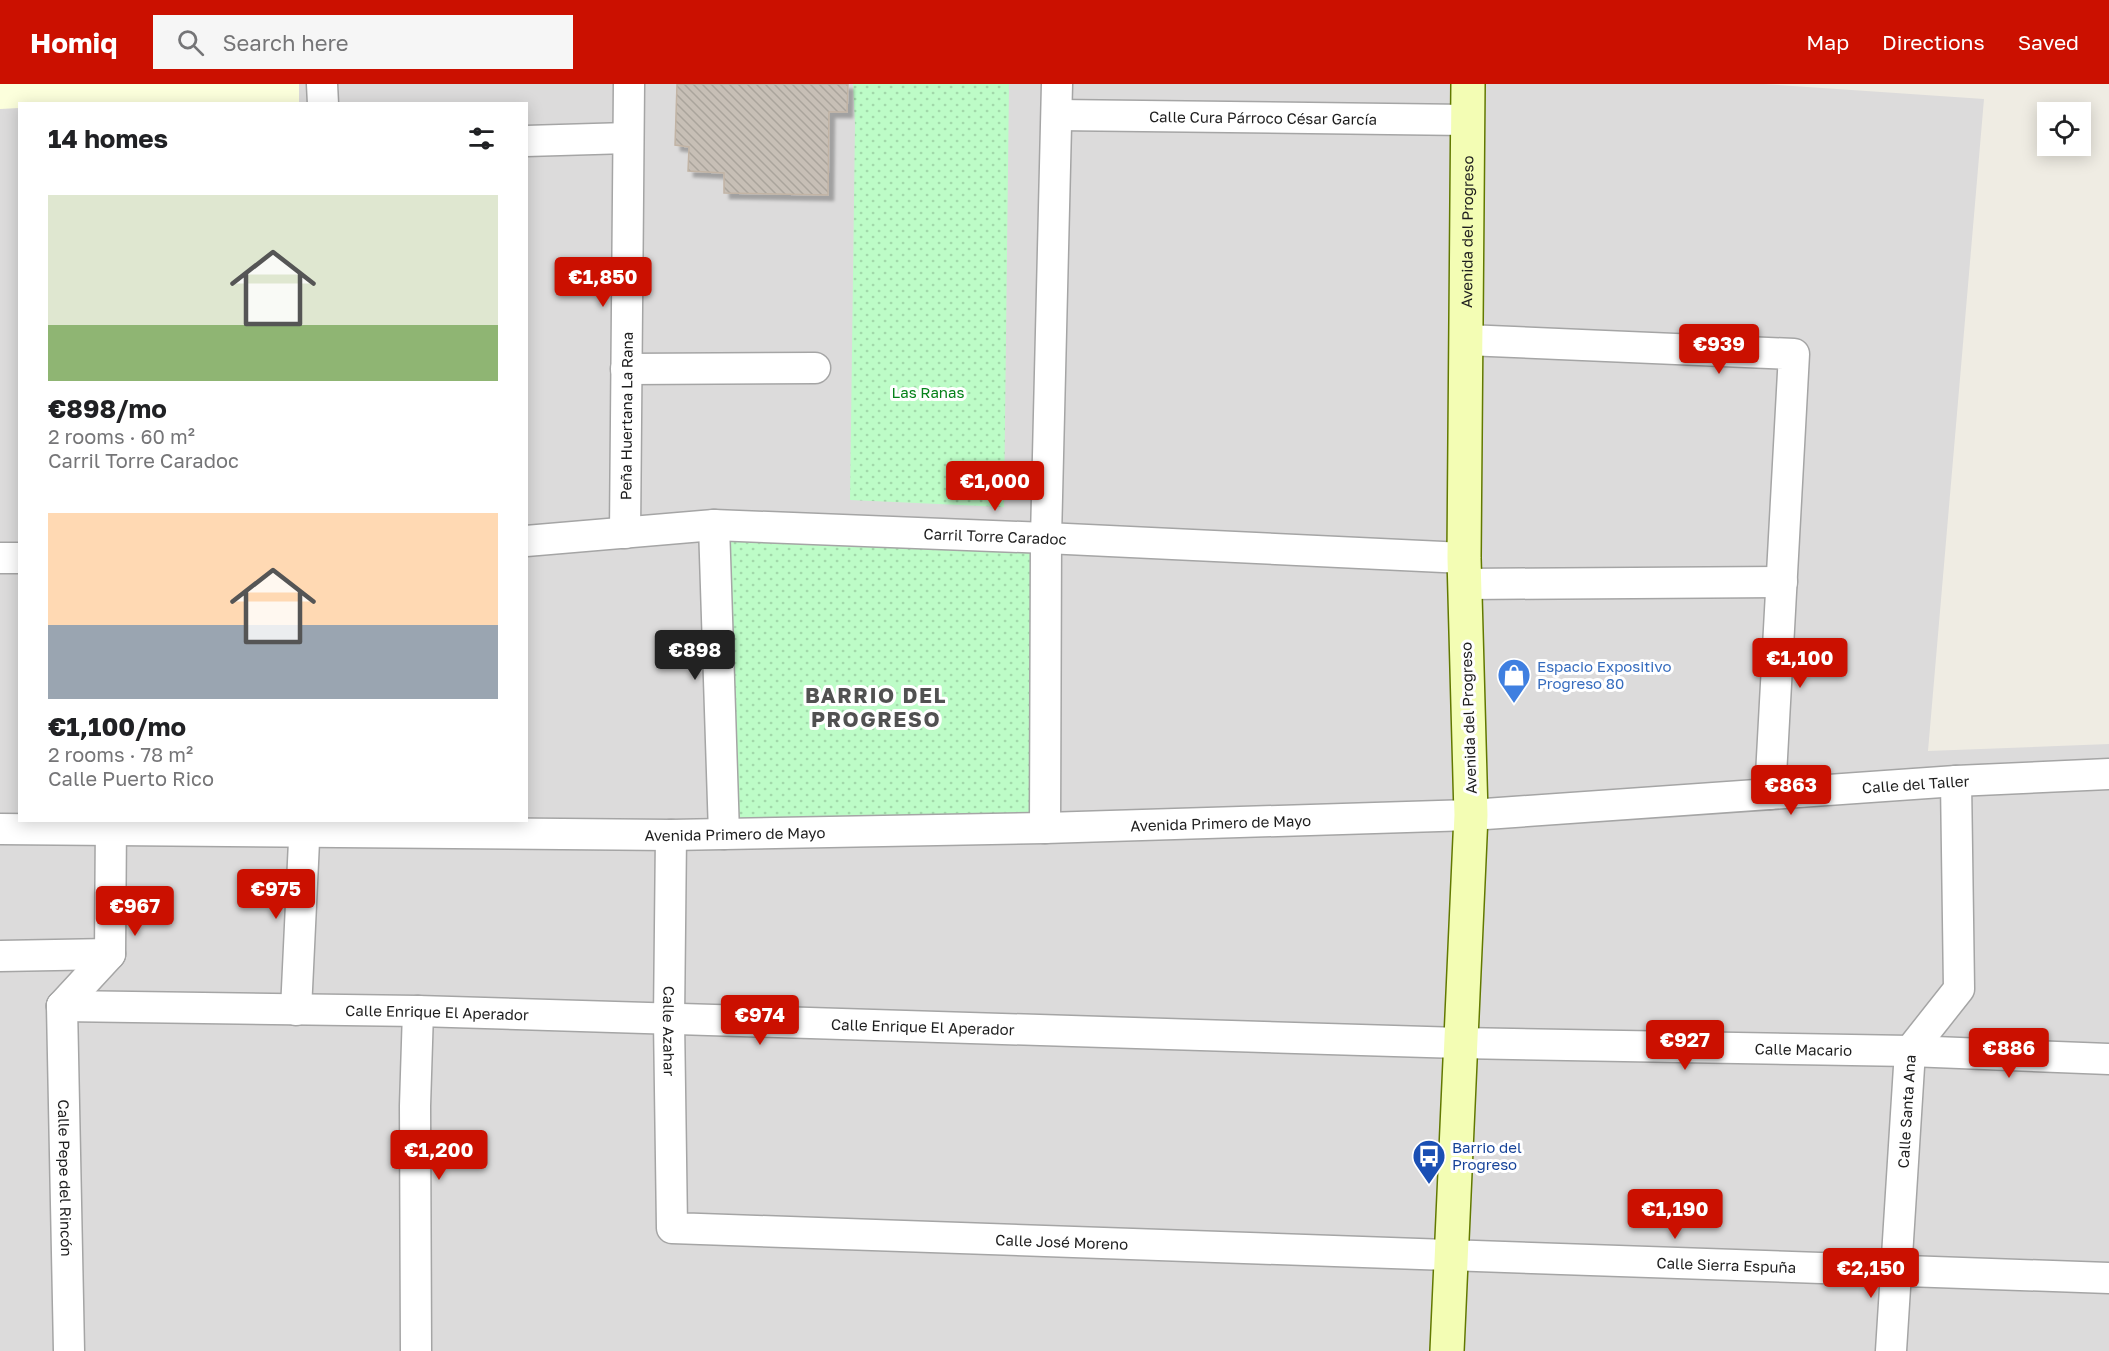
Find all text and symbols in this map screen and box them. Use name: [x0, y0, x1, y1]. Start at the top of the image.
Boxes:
search box: [153, 15, 573, 69]
text: Homiq: [30, 26, 117, 59]
icon: search: [174, 26, 207, 59]
text: Search here: [222, 29, 349, 56]
text: Map: [1806, 29, 1849, 55]
text: Directions: [1882, 29, 1985, 55]
text: Saved: [2018, 29, 2079, 55]
map controls: [2037, 102, 2091, 156]
button: locate: [2037, 102, 2091, 156]
street label: Calle Cura Párroco César García: [1149, 107, 1377, 128]
icon: filters: [465, 122, 498, 155]
text: 14 homes: [48, 123, 168, 154]
street label: Avenida del Progreso: [1457, 155, 1476, 308]
icon: home: [219, 234, 327, 342]
pin: €1,850: [554, 257, 652, 308]
text: €1,850: [569, 264, 637, 288]
pin: €939: [1683, 324, 1755, 375]
text: €939: [1693, 331, 1745, 355]
street label: Peña Huertana La Rana: [616, 332, 636, 500]
park label: Las Ranas: [891, 383, 965, 401]
text: €898/mo: [48, 393, 167, 424]
text: 2 rooms · 60 m²: [48, 424, 195, 448]
text: Carril Torre Caradoc: [48, 448, 239, 472]
pin: €1,000: [946, 461, 1044, 512]
text: €1,000: [960, 468, 1030, 492]
street label: Carril Torre Caradoc: [923, 524, 1067, 548]
icon: home: [219, 552, 327, 660]
pin: €898: [659, 630, 731, 681]
text: €898: [669, 637, 721, 661]
pin: €1,100: [1751, 638, 1849, 689]
street label: Avenida del Progreso: [1456, 642, 1480, 794]
text: €1,100: [1766, 645, 1834, 669]
shop icon: Espacio Expositivo Progreso 80: [1496, 657, 1532, 704]
place label: Espacio Expositivo Progreso 80: [1537, 657, 1671, 692]
district label: BARRIO DEL PROGRESO: [805, 682, 947, 732]
text: €1,100/mo: [48, 711, 186, 742]
text: 2 rooms · 78 m²: [48, 742, 193, 766]
pin: €863: [1755, 765, 1827, 816]
text: Calle Puerto Rico: [48, 766, 214, 790]
street label: Calle del Taller: [1861, 771, 1970, 797]
text: €863: [1765, 772, 1817, 796]
street label: Avenida Primero de Mayo: [1130, 811, 1311, 834]
street label: Avenida Primero de Mayo: [644, 823, 826, 844]
pin: €975: [240, 869, 312, 920]
text: €975: [251, 876, 301, 900]
pin: €967: [99, 886, 171, 937]
text: €967: [110, 893, 160, 917]
street label: Calle Azahar: [660, 986, 679, 1077]
pin: €974: [724, 995, 796, 1046]
street label: Calle Enrique El Aperador: [345, 1001, 529, 1023]
text: €974: [735, 1002, 785, 1026]
street label: Calle Enrique El Aperador: [831, 1015, 1015, 1038]
pin: €927: [1649, 1020, 1721, 1071]
text: €927: [1660, 1027, 1710, 1051]
pin: €886: [1973, 1028, 2045, 1079]
text: €886: [1983, 1035, 2035, 1059]
street label: Calle Macario: [1754, 1039, 1852, 1059]
street label: Calle Santa Ana: [1894, 1054, 1919, 1169]
street label: Calle Pepe del Rincón: [55, 1099, 76, 1257]
pin: €1,200: [390, 1130, 488, 1181]
text: €1,200: [405, 1137, 474, 1161]
bus stop icon: Barrio del Progreso: [1411, 1138, 1447, 1185]
place label: Barrio del Progreso: [1452, 1138, 1522, 1173]
pin: €1,190: [1626, 1189, 1724, 1240]
text: €1,190: [1642, 1196, 1708, 1220]
street label: Calle José Moreno: [995, 1230, 1128, 1253]
pin: €2,150: [1822, 1248, 1920, 1299]
street label: Calle Sierra Espuña: [1656, 1253, 1797, 1276]
text: €2,150: [1837, 1255, 1905, 1279]

